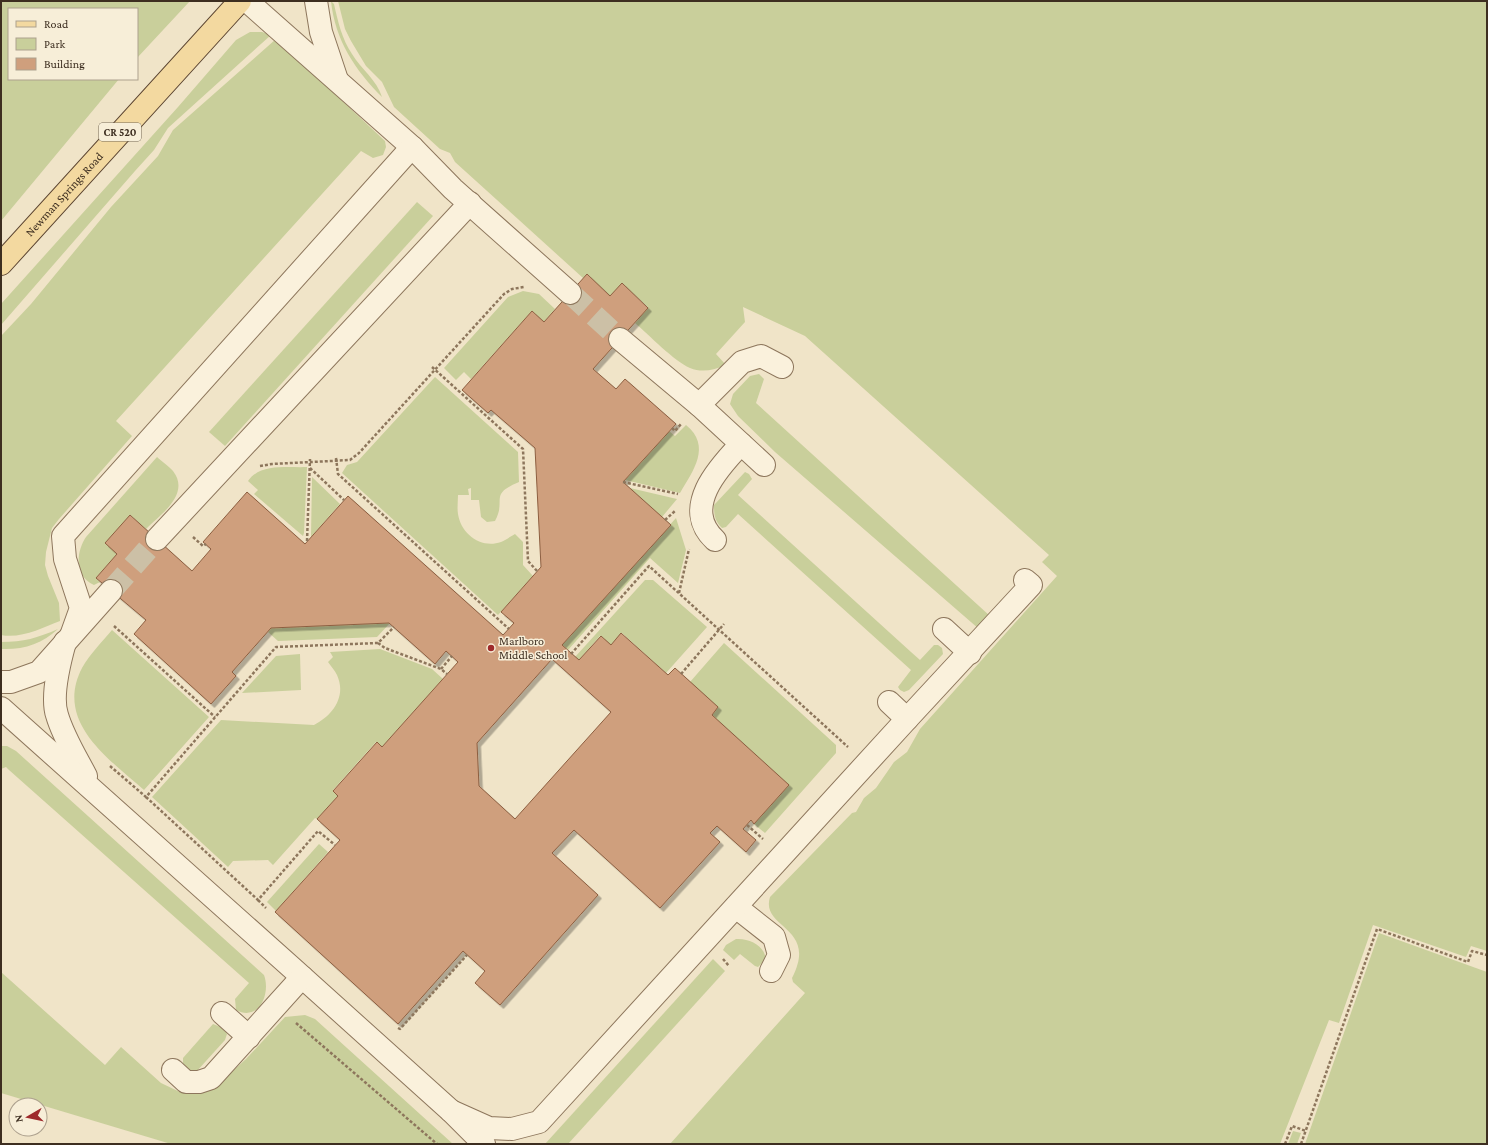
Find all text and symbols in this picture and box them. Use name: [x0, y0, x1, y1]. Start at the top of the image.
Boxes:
legend: [8, 8, 138, 80]
text: Road: [44, 17, 69, 31]
text: Park: [44, 37, 66, 51]
text: Building: [44, 57, 85, 71]
road number: CR 520: [99, 123, 141, 141]
street label: Newman Springs Road: [22, 149, 106, 239]
place label: Marlboro Middle School: [499, 634, 567, 662]
marker: Marlboro Middle School: [486, 643, 496, 653]
north arrow: [8, 1097, 48, 1137]
text: N: [12, 1113, 25, 1123]

